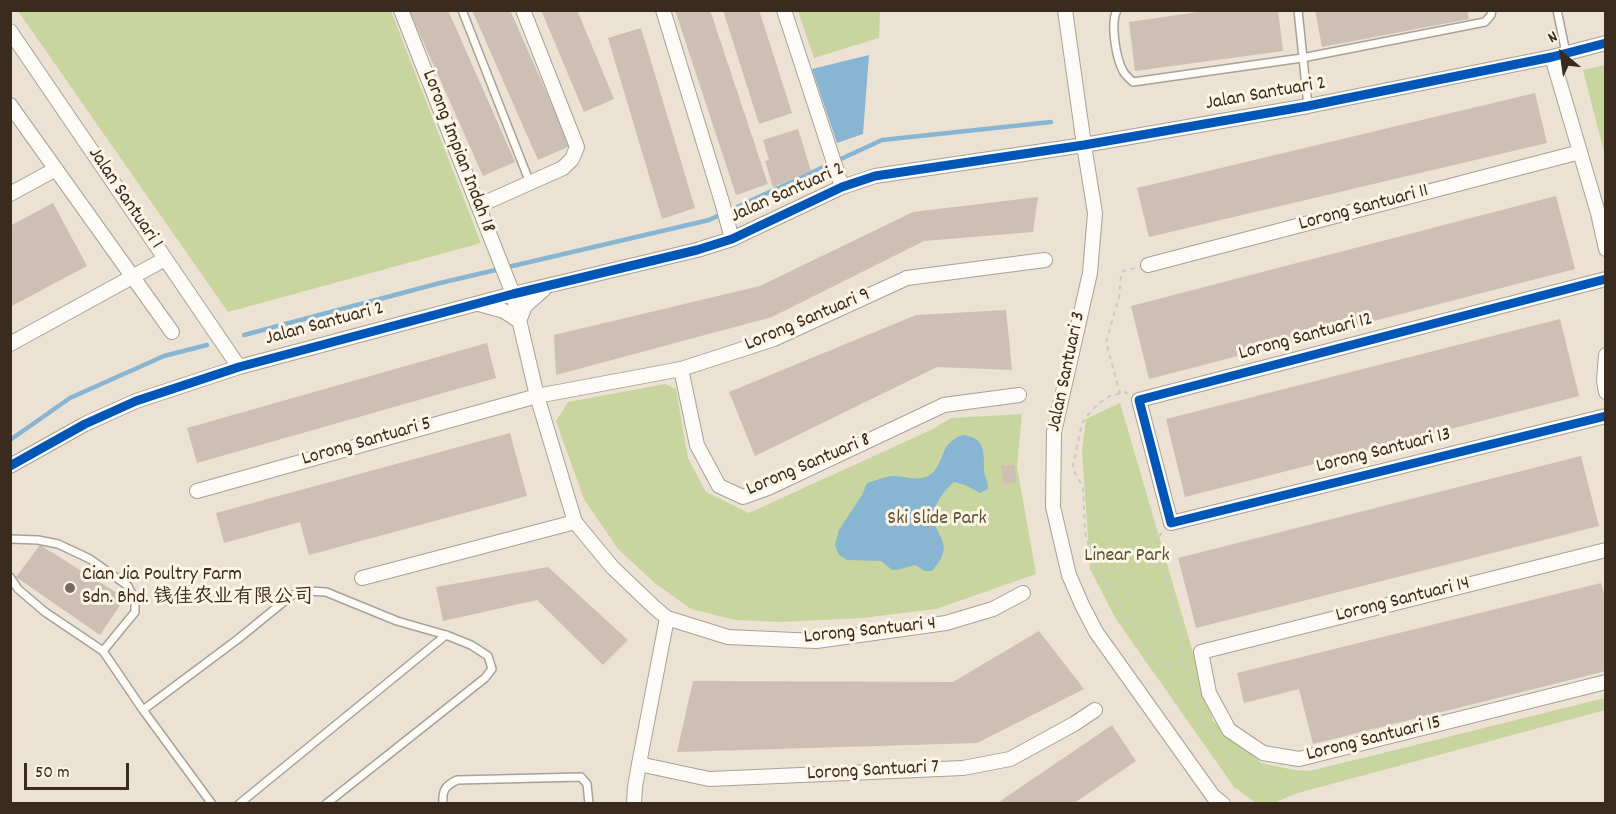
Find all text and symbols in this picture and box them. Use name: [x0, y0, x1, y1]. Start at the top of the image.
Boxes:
north arrow: [1532, 24, 1592, 84]
text: N: [1544, 26, 1562, 50]
street label: Lorong Impian Indah 18: [415, 67, 499, 237]
street label: Jalan Santuari 2: [1204, 73, 1328, 117]
street label: Jalan Santuari 1: [81, 144, 167, 254]
street label: Jalan Santuari 2: [727, 158, 849, 230]
street label: Lorong Santuari 11: [1297, 180, 1431, 238]
street label: Lorong Santuari 9: [742, 284, 874, 358]
street label: Jalan Santuari 2: [263, 298, 387, 352]
street label: Lorong Santuari 12: [1236, 309, 1376, 367]
street label: Jalan Santuari 3: [1044, 310, 1092, 434]
street label: Lorong Santuari 5: [299, 413, 435, 473]
street label: Lorong Santuari 13: [1314, 424, 1454, 480]
street label: Lorong Santuari 8: [743, 429, 875, 503]
park label: Ski Slide Park: [887, 508, 987, 532]
park label: Linear Park: [1084, 545, 1170, 569]
place label: Cian Jia Poultry Farm Sdn. Bhd. 钱佳农业有限公司: [82, 564, 313, 611]
street label: Lorong Santuari 14: [1334, 573, 1472, 629]
marker: Cian Jia Poultry Farm Sdn. Bhd. 钱佳农业有限公司: [63, 581, 77, 595]
street label: Lorong Santuari 4: [803, 613, 937, 651]
street label: Lorong Santuari 15: [1304, 712, 1444, 768]
scale bar: [27, 751, 132, 789]
street label: Lorong Santuari 7: [806, 757, 940, 787]
text: 50 m: [35, 761, 70, 786]

